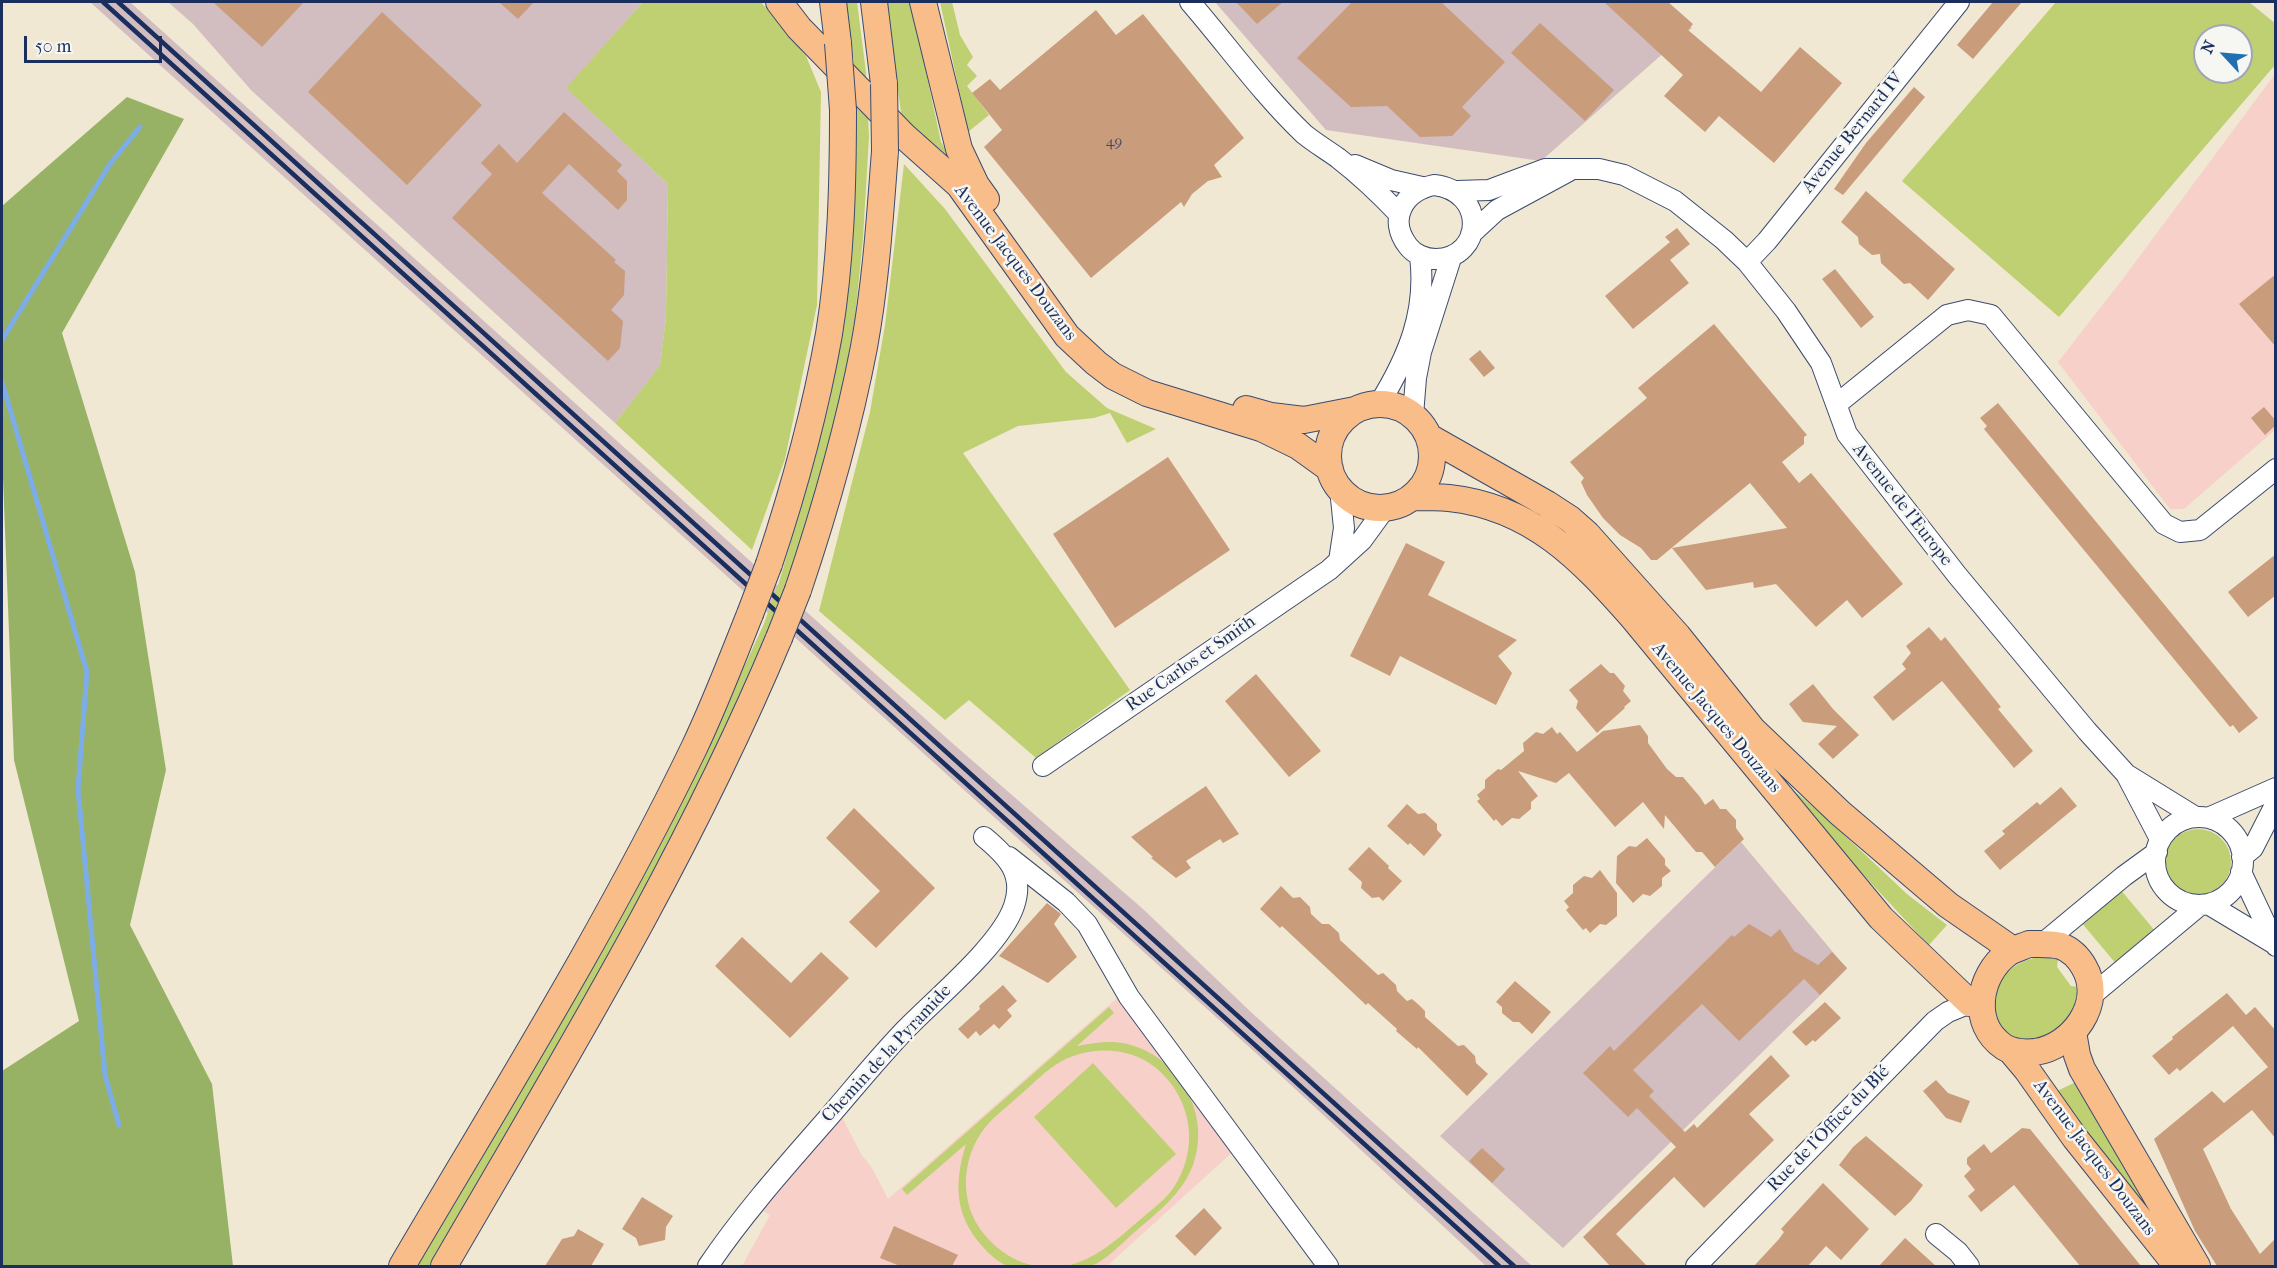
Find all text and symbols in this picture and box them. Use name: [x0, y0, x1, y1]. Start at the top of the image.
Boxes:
scale bar: [27, 24, 165, 62]
north arrow: [2193, 24, 2253, 84]
text: 50 m: [35, 36, 71, 57]
text: N: [2197, 37, 2219, 56]
street label: Avenue Bernard IV: [1798, 68, 1908, 198]
house number: 49: [1106, 133, 1122, 151]
street label: Avenue Jacques Douzans: [949, 181, 1081, 345]
street label: Avenue de l'Europe: [1847, 439, 1957, 571]
street label: Rue Carlos et Smith: [1122, 611, 1260, 717]
street label: Avenue Jacques Douzans: [1647, 638, 1785, 798]
street label: Chemin de la Pyramide: [818, 981, 956, 1127]
street label: Rue de l'Office du Blé: [1763, 1061, 1895, 1197]
street label: Avenue Jacques Douzans: [2028, 1076, 2160, 1240]

